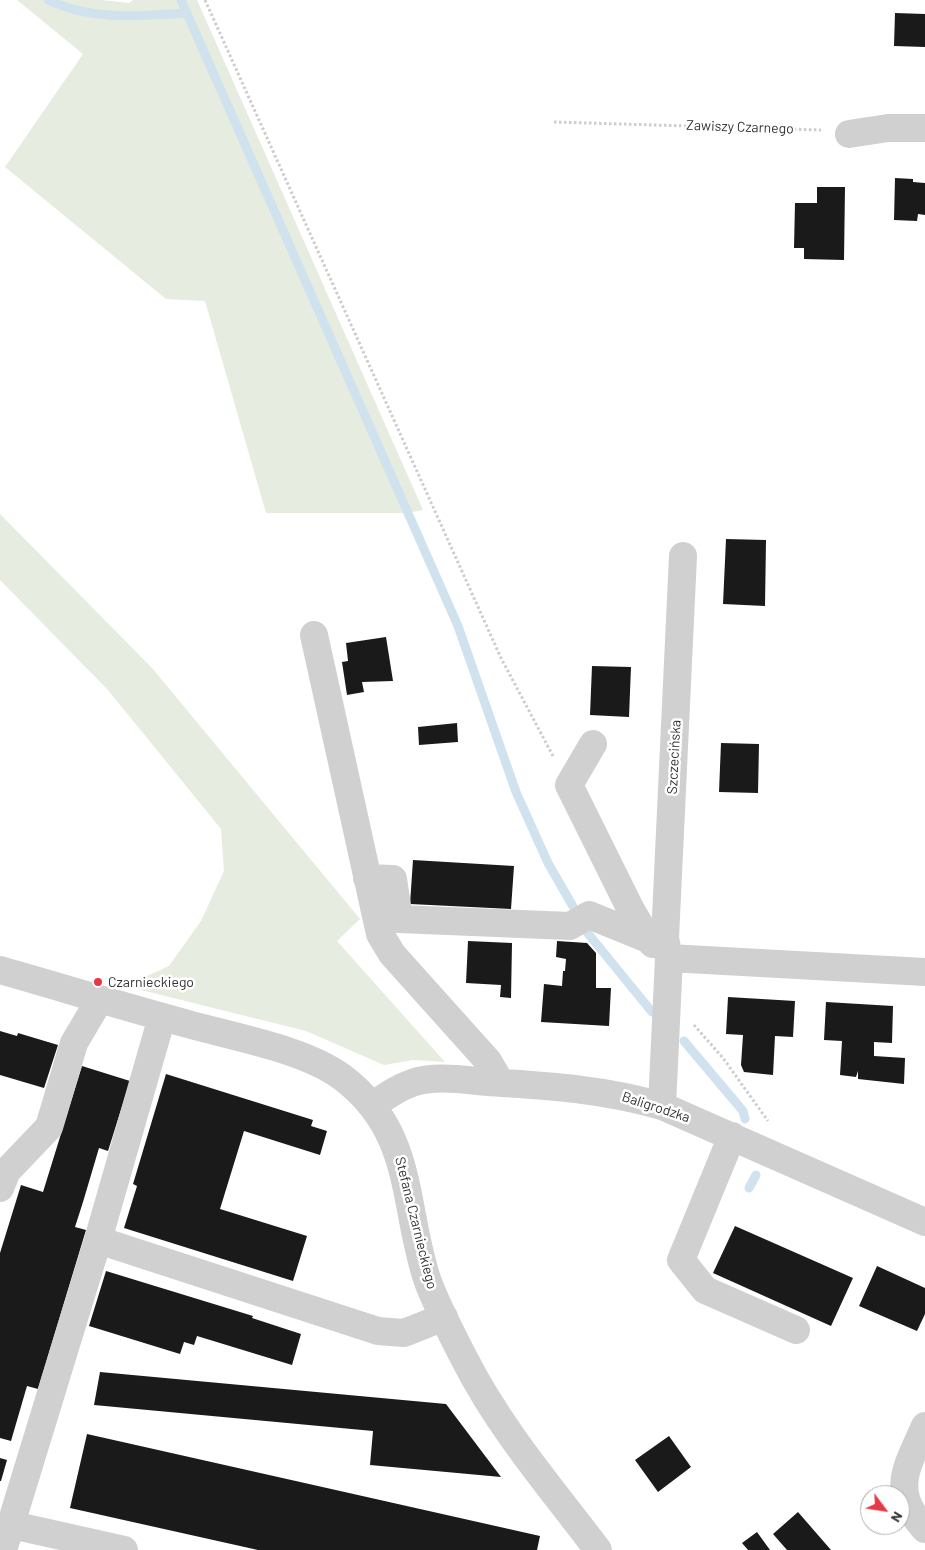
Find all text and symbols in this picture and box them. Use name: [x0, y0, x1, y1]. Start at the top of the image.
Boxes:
street label: Zawiszy Czarnego: [686, 117, 794, 137]
street label: Szczecińska: [664, 719, 684, 795]
place label: Czarnieckiego: [108, 974, 194, 990]
marker: Czarnieckiego: [92, 976, 104, 988]
street label: Baligrodzka: [620, 1088, 692, 1126]
street label: Stefana Czarnieckiego: [391, 1155, 441, 1291]
north arrow: [860, 1485, 910, 1535]
text: N: [888, 1509, 907, 1526]

